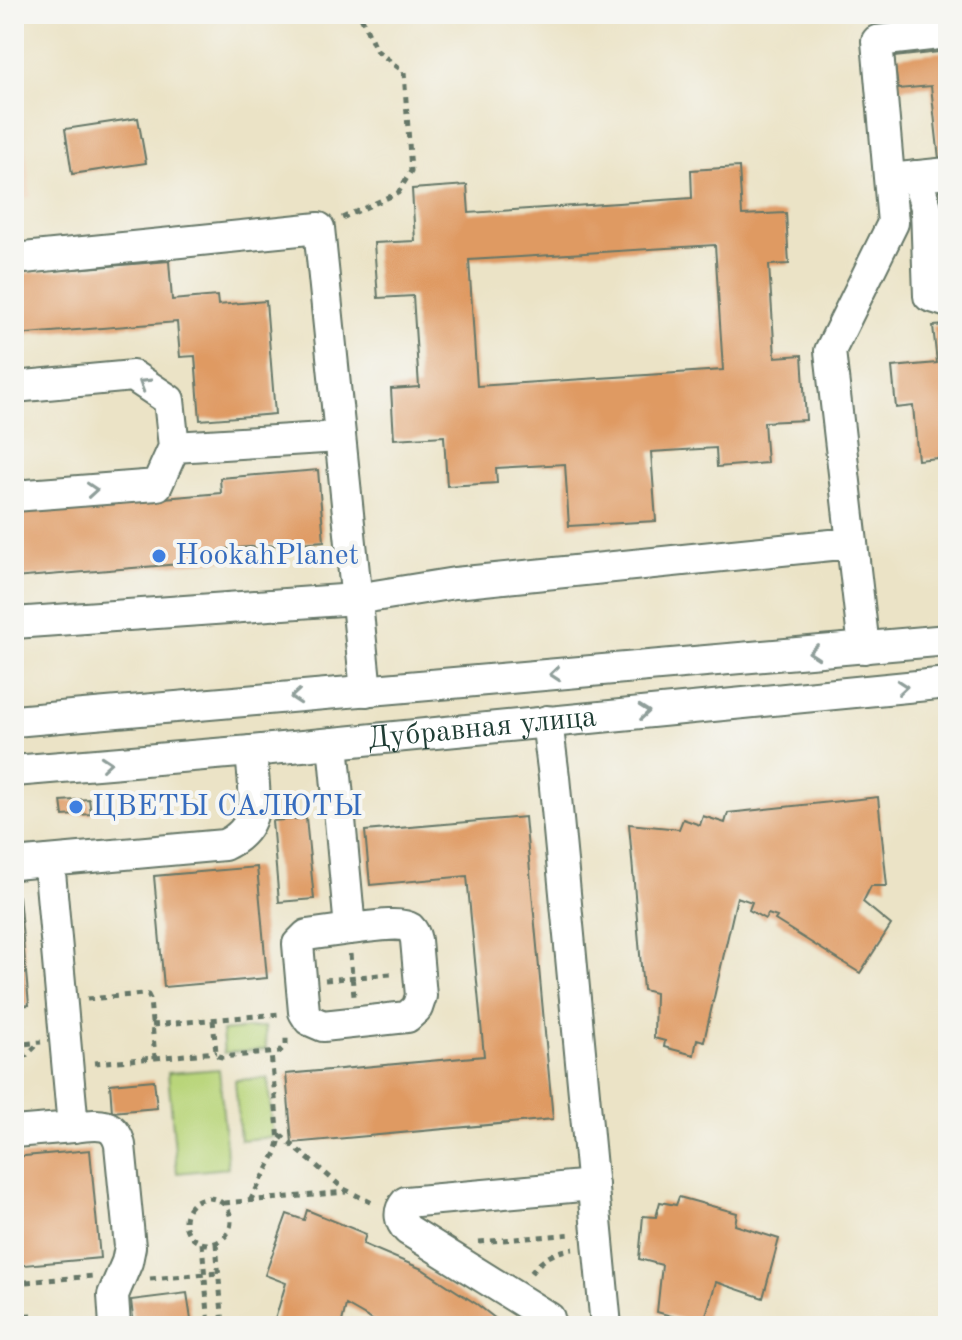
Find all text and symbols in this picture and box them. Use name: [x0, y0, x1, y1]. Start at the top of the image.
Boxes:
one-way arrow: [138, 378, 152, 393]
one-way arrow: [86, 482, 99, 499]
place label: HookahPlanet: [175, 541, 359, 571]
marker: HookahPlanet: [150, 547, 168, 565]
one-way arrow: [808, 643, 821, 660]
one-way arrow: [549, 665, 562, 682]
one-way arrow: [896, 679, 909, 696]
one-way arrow: [289, 688, 302, 705]
street label: Дубравная улица: [366, 702, 598, 755]
one-way arrow: [638, 703, 651, 720]
one-way arrow: [100, 755, 113, 772]
place label: ЦВЕТЫ САЛЮТЫ: [92, 792, 363, 822]
marker: ЦВЕТЫ САЛЮТЫ: [67, 798, 85, 816]

